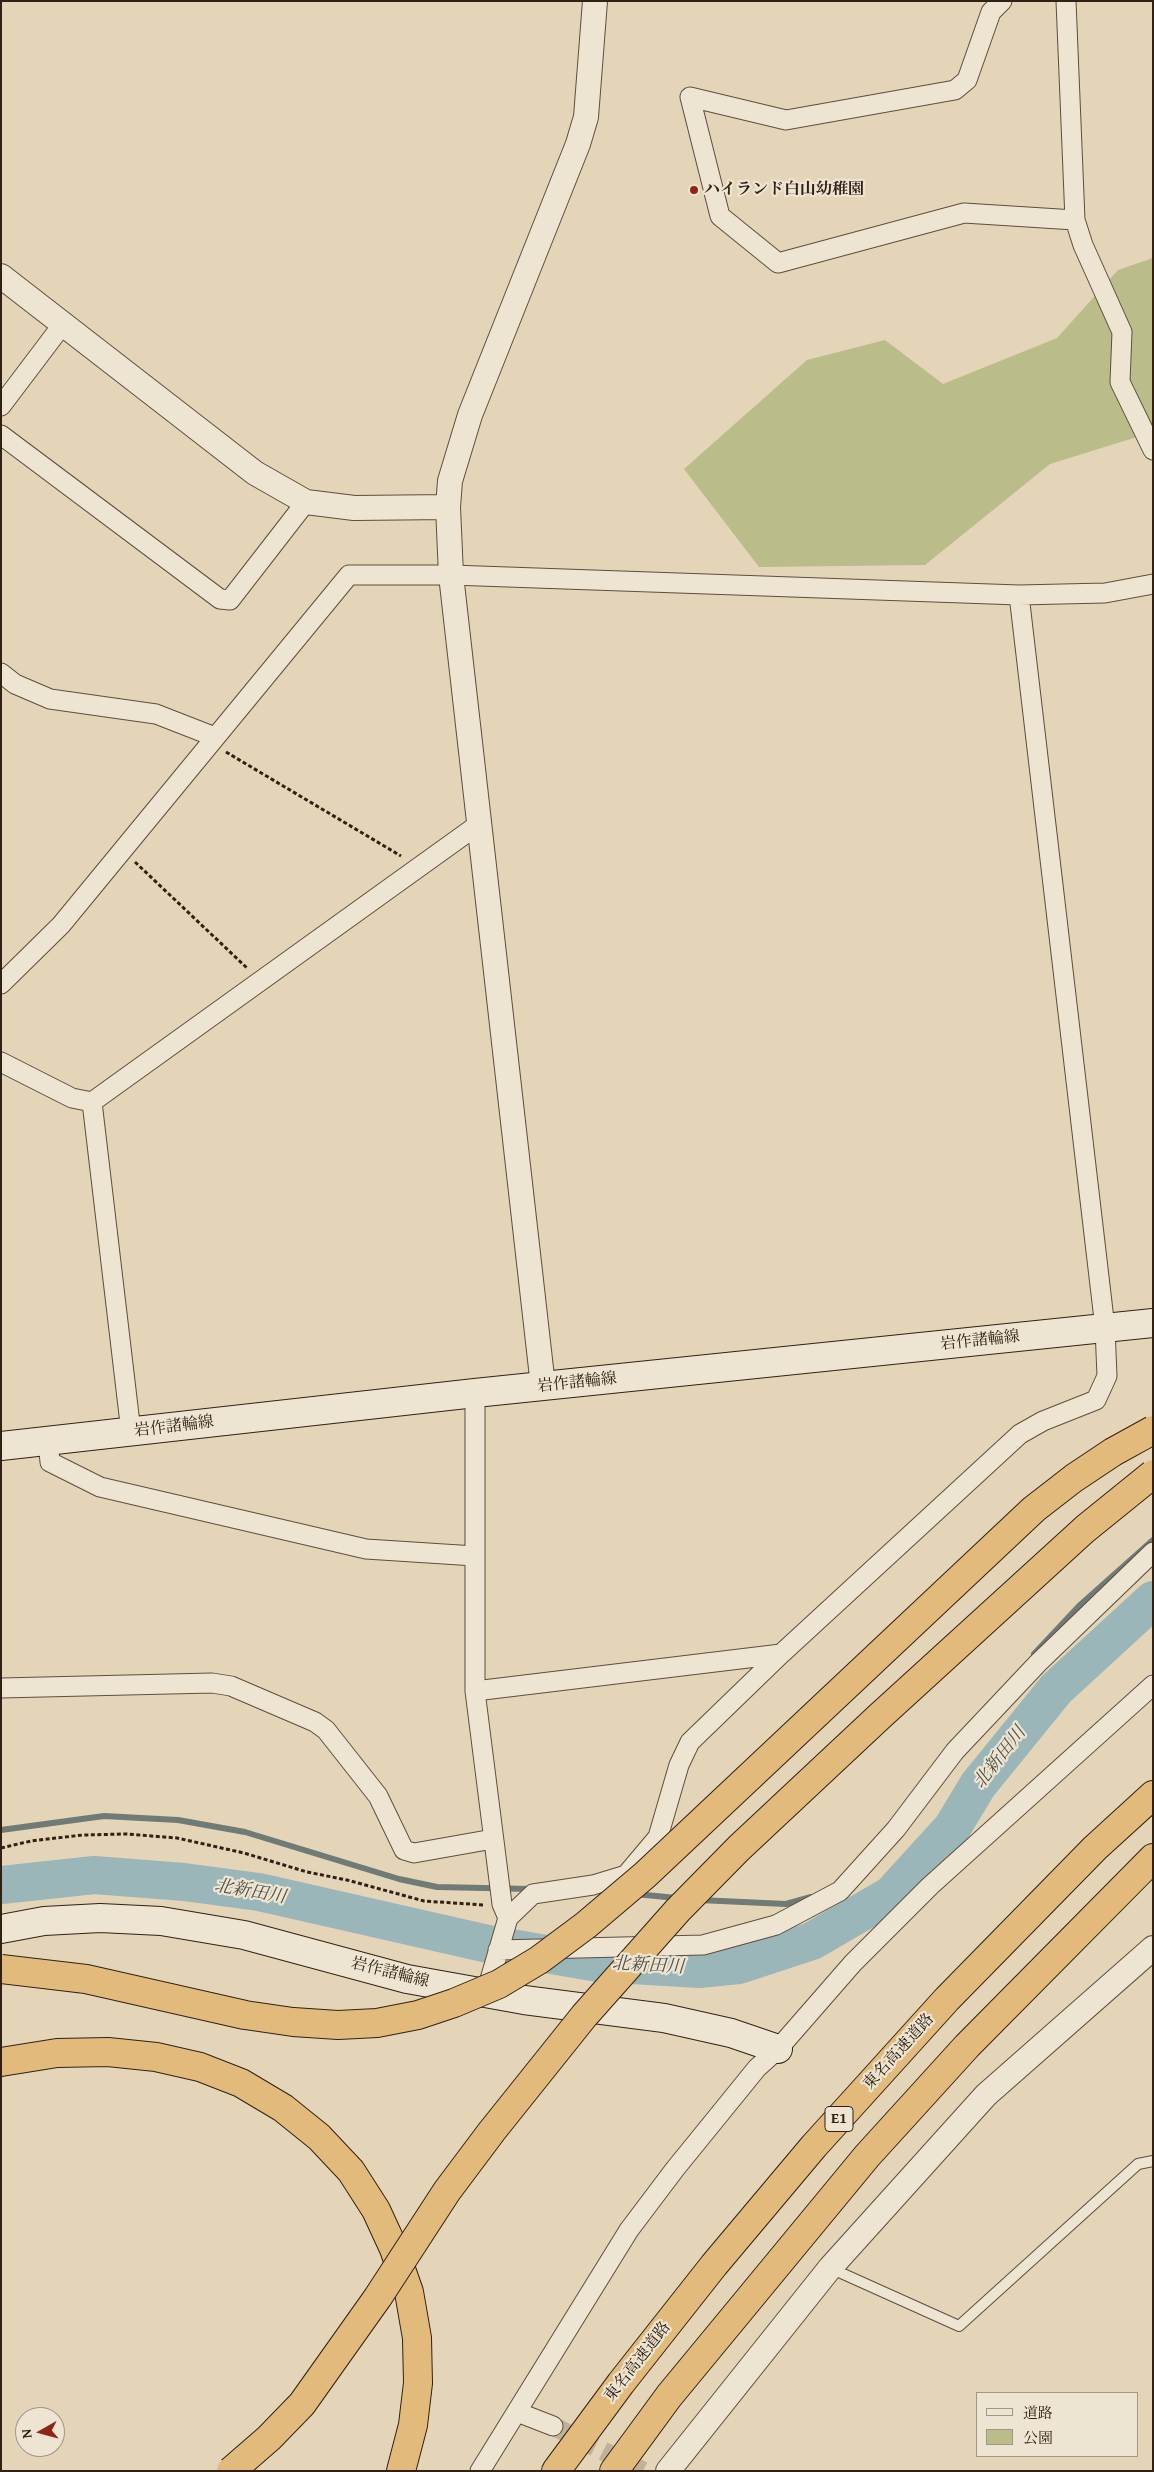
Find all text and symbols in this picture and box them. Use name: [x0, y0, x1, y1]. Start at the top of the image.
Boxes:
place label: ハイランド白山幼稚園: [704, 180, 864, 200]
marker: ハイランド白山幼稚園: [688, 184, 700, 196]
street label: 岩作諸輪線: [939, 1327, 1021, 1355]
street label: 岩作諸輪線: [536, 1369, 618, 1397]
street label: 岩作諸輪線: [133, 1413, 215, 1441]
water label: 北新田川: [969, 1723, 1031, 1793]
water label: 北新田川: [213, 1875, 287, 1909]
water label: 北新田川: [611, 1953, 685, 1979]
street label: 岩作諸輪線: [349, 1954, 431, 1992]
street label: 東名高速道路: [860, 2010, 938, 2094]
road number: E1: [825, 2106, 853, 2132]
street label: 東名高速道路: [601, 2318, 675, 2406]
legend: [976, 2392, 1139, 2457]
text: 道路: [1023, 2402, 1053, 2423]
north arrow: [15, 2407, 65, 2457]
text: 公園: [1023, 2427, 1053, 2448]
text: N: [16, 2428, 37, 2440]

